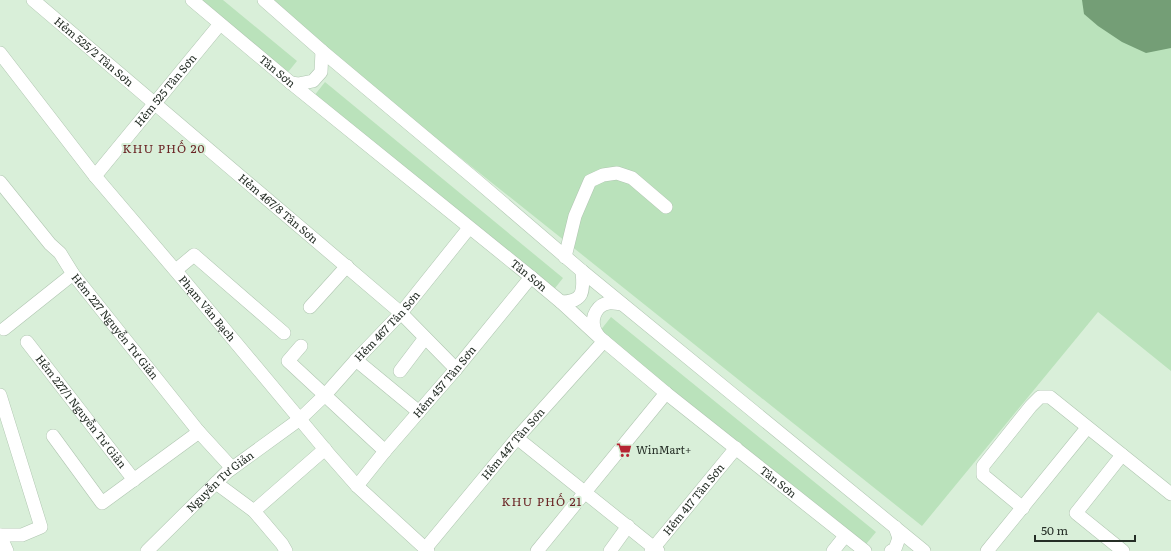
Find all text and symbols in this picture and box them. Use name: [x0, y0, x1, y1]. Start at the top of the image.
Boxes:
street label: Hẻm 525/2 Tân Sơn: [51, 13, 138, 90]
street label: Hẻm 525 Tân Sơn: [130, 50, 199, 129]
street label: Tân Sơn: [256, 51, 299, 91]
district label: KHU PHỐ 20: [122, 139, 206, 157]
street label: Hẻm 467/8 Tân Sơn: [236, 169, 322, 246]
street label: Tân Sơn: [508, 255, 551, 294]
street label: Hẻm 227 Nguyễn Tư Giản: [68, 269, 163, 382]
street label: Phạm Văn Bạch: [176, 271, 240, 344]
street label: Hẻm 467 Tân Sơn: [350, 287, 423, 364]
street label: Hẻm 457 Tân Sơn: [408, 342, 479, 421]
street label: Hẻm 227/1 Nguyễn Tư Giản: [33, 351, 131, 471]
street label: Hẻm 447 Tân Sơn: [477, 404, 548, 483]
supermarket icon: WinMart+: [615, 441, 633, 459]
place label: WinMart+: [636, 441, 691, 457]
street label: Nguyễn Tư Giản: [182, 446, 256, 515]
street label: Hẻm 417 Tân Sơn: [658, 459, 727, 538]
street label: Tân Sơn: [757, 462, 801, 501]
district label: KHU PHỐ 21: [501, 492, 583, 510]
scale bar: [1035, 517, 1135, 543]
text: 50 m: [1041, 521, 1068, 539]

